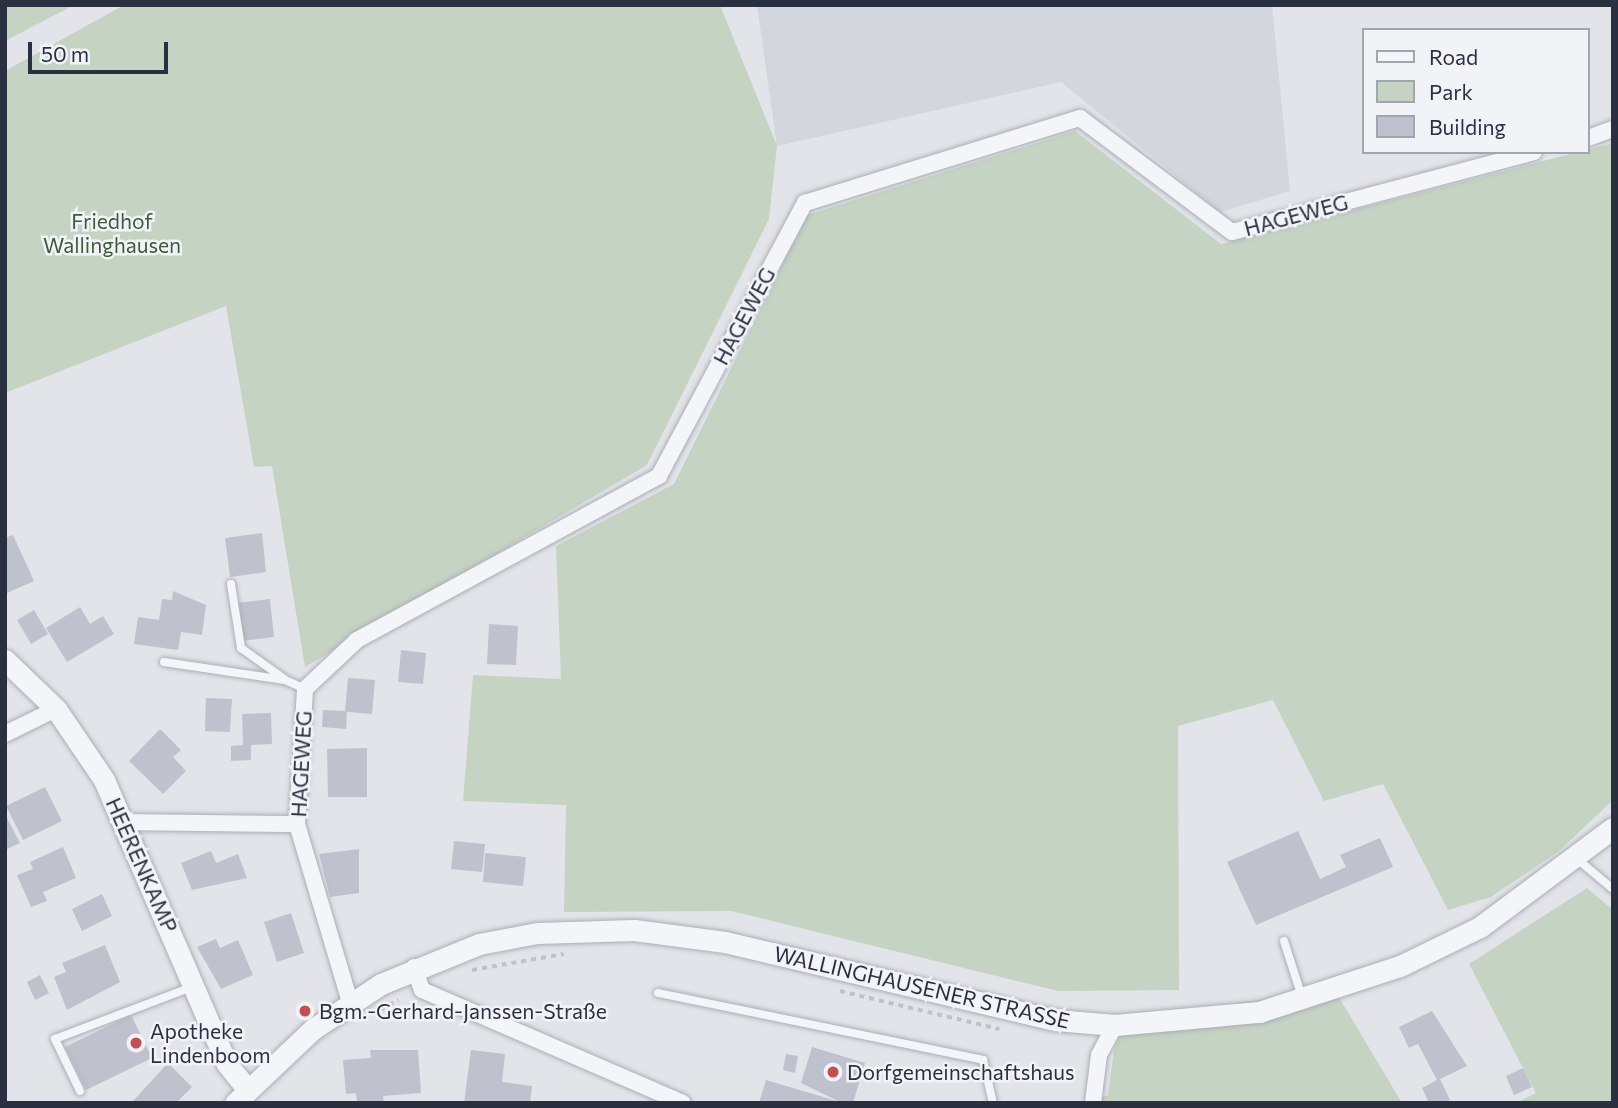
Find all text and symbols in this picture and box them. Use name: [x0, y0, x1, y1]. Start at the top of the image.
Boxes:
scale bar: [32, 28, 172, 72]
legend: [1362, 28, 1590, 154]
text: 50 m: [41, 41, 89, 66]
text: Road: [1429, 44, 1478, 69]
text: Park: [1429, 79, 1473, 104]
text: Building: [1429, 114, 1506, 139]
street label: HAGEWEG: [1241, 189, 1351, 241]
park label: Friedhof Wallinghausen: [43, 208, 181, 258]
street label: HAGEWEG: [708, 263, 780, 369]
street label: HAGEWEG: [286, 710, 316, 818]
street label: HEERENKAMP: [101, 794, 183, 936]
street label: WALLINGHAUSENER STRASSE: [772, 941, 1072, 1033]
place label: Bgm.-Gerhard-Janssen-Straße: [319, 998, 607, 1024]
marker: Bgm.-Gerhard-Janssen-Straße: [297, 1003, 313, 1019]
place label: Apotheke Lindenboom: [150, 1018, 271, 1068]
marker: Apotheke Lindenboom: [128, 1035, 144, 1051]
place label: Dorfgemeinschaftshaus: [847, 1059, 1074, 1085]
marker: Dorfgemeinschaftshaus: [825, 1064, 841, 1080]

